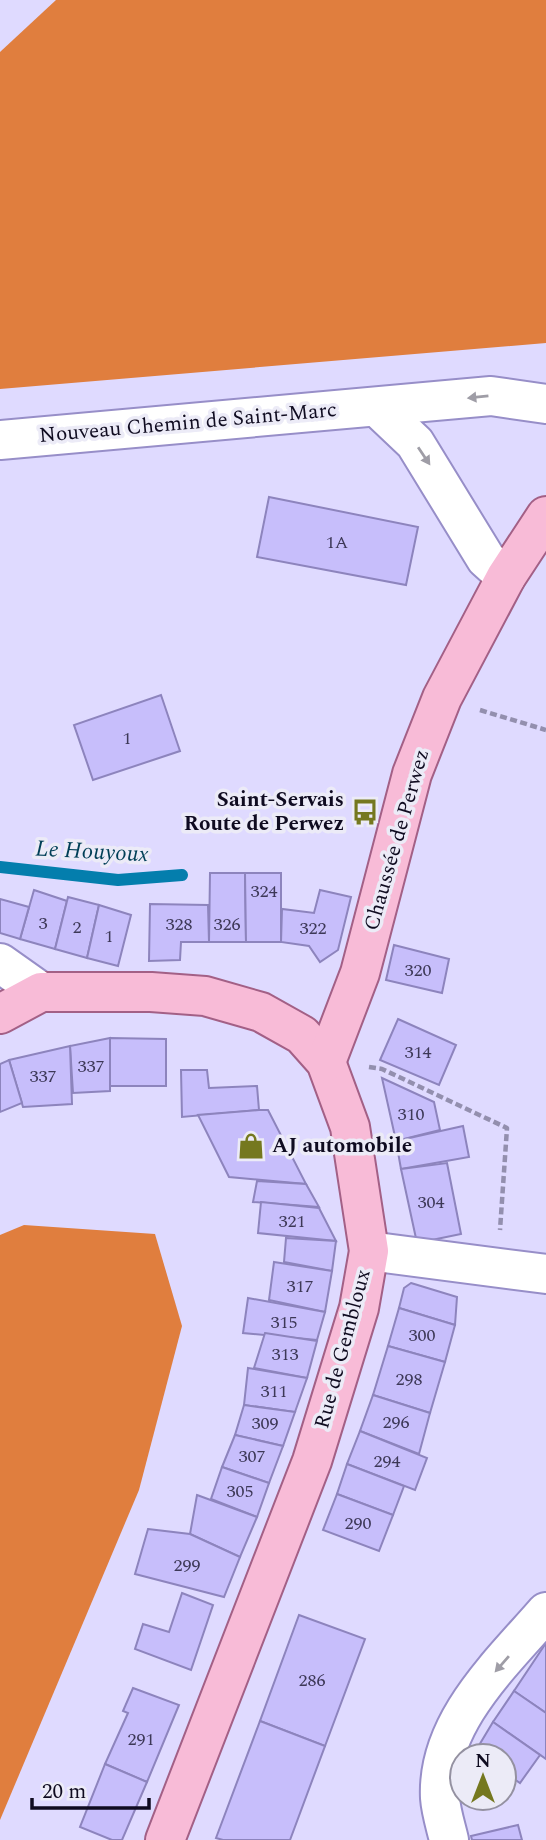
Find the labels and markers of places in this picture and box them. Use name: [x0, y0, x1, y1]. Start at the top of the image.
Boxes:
place label: Saint-Servais Route de Perwez: [184, 784, 344, 840]
bus stop icon: Saint-Servais Route de Perwez: [350, 797, 380, 827]
place label: AJ automobile: [272, 1130, 412, 1162]
shop icon: AJ automobile: [236, 1131, 266, 1161]

